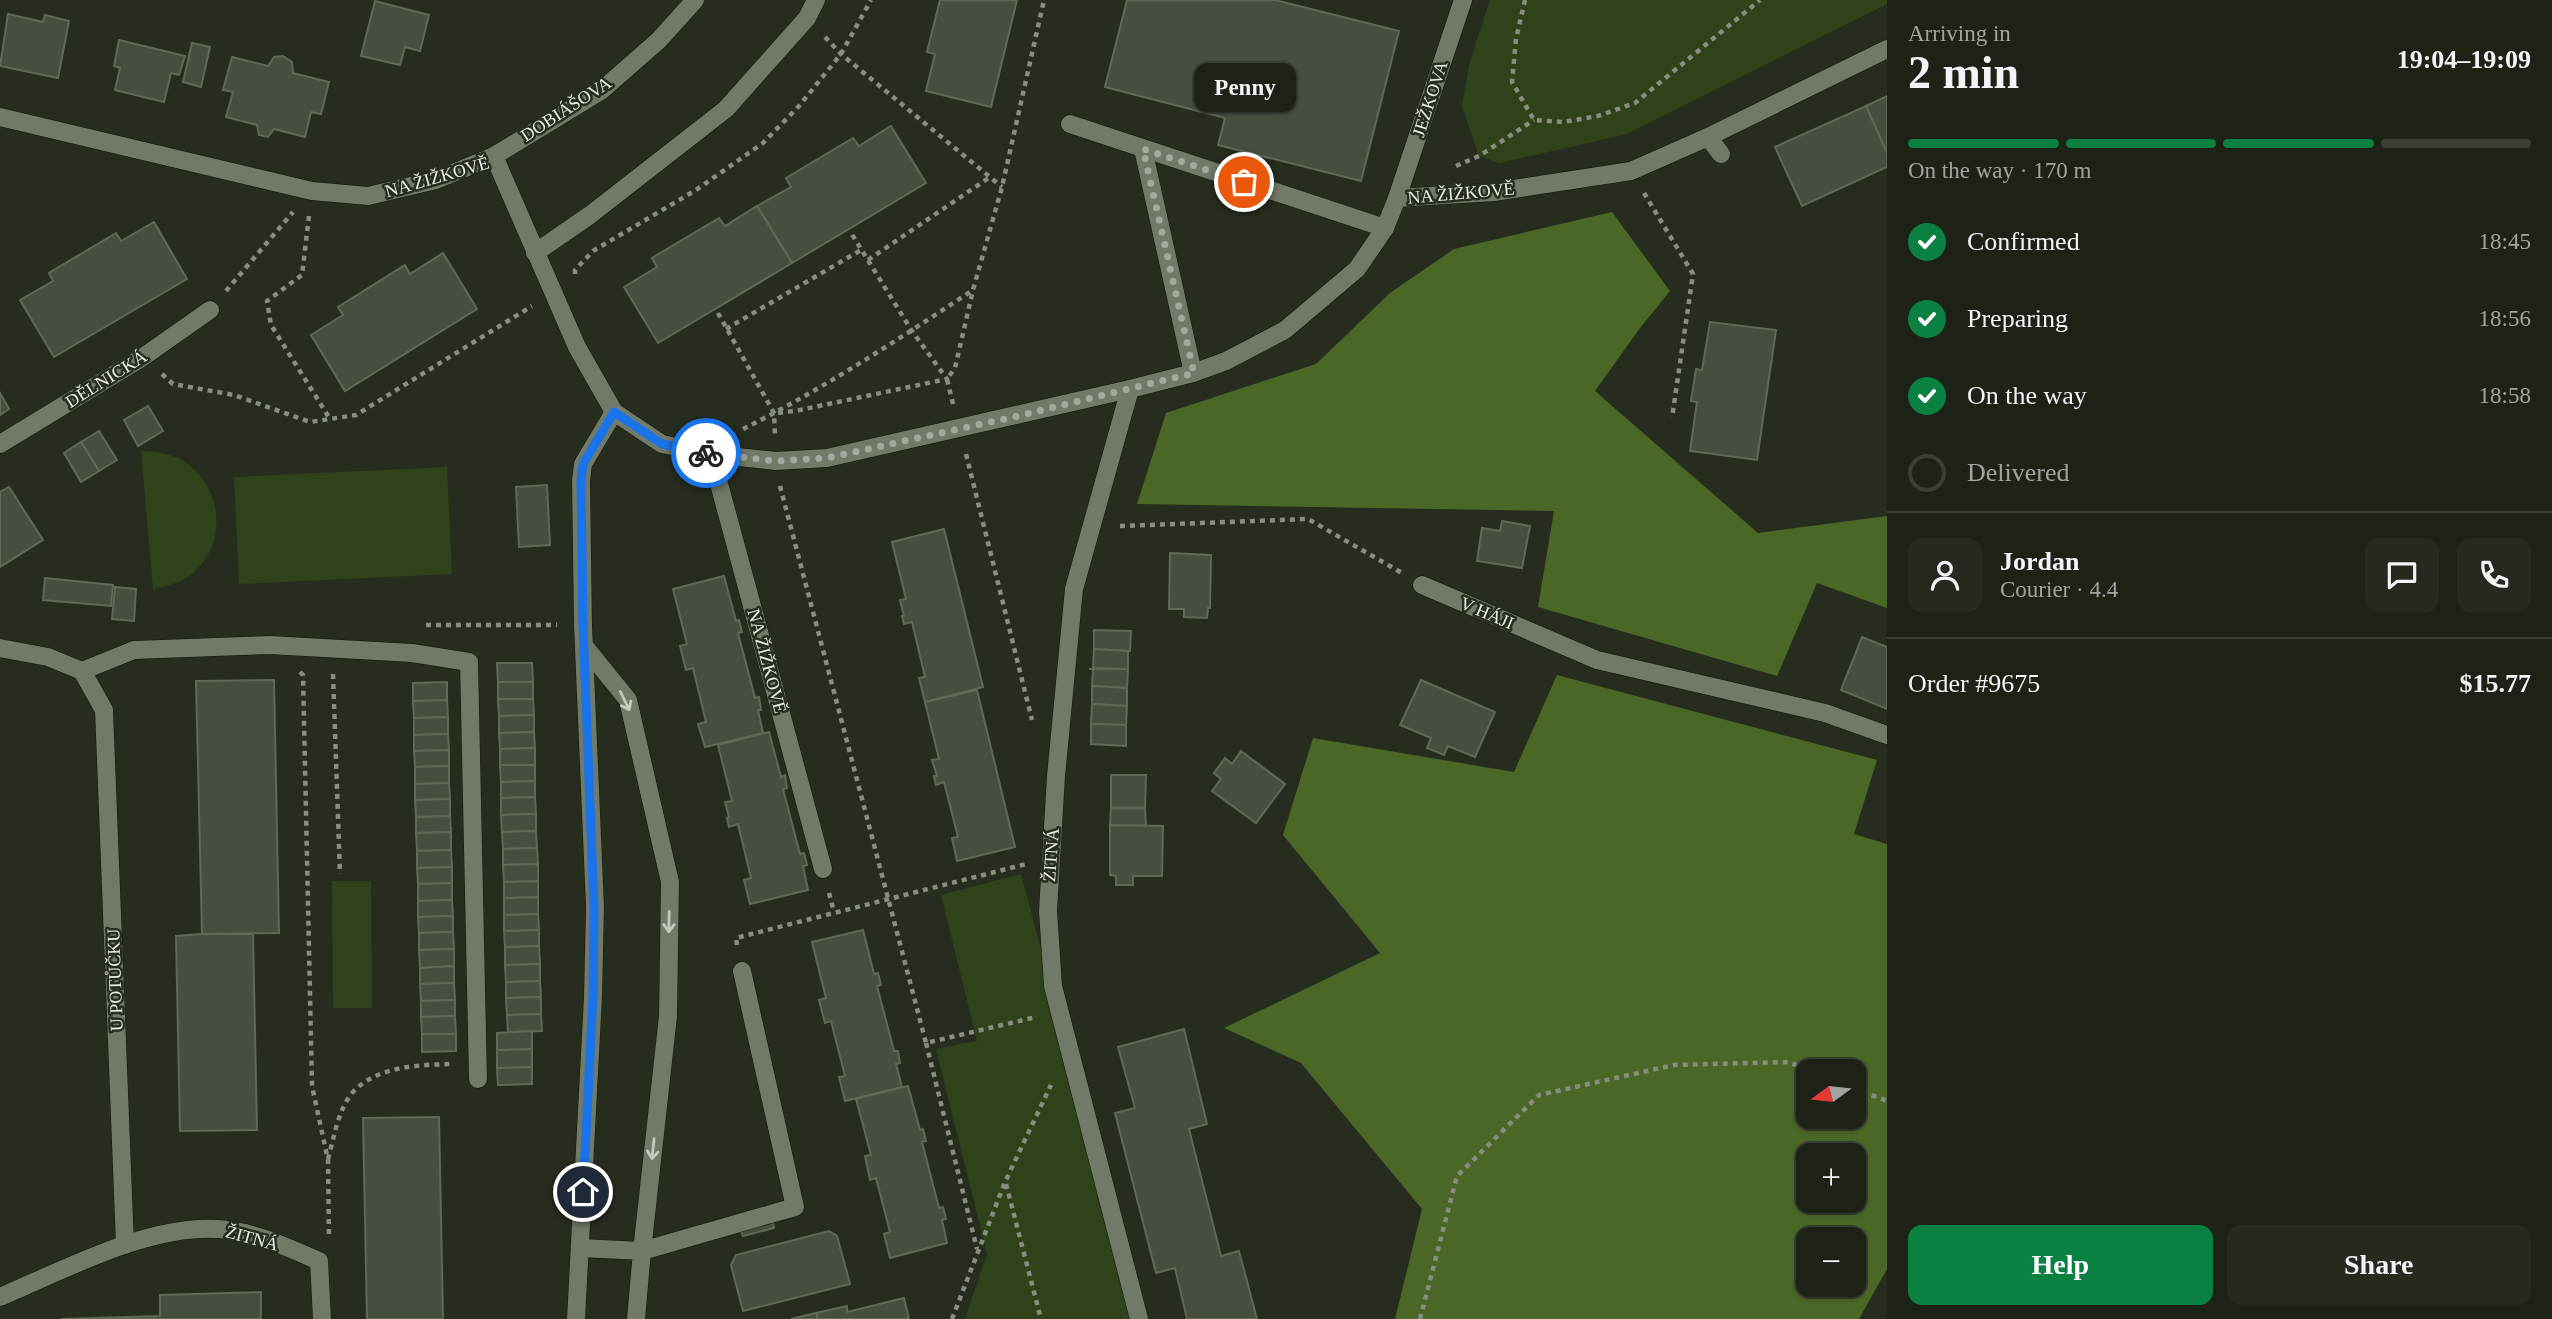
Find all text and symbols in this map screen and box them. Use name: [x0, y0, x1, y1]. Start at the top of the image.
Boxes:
text: Arriving in: [1908, 21, 2011, 46]
text: 19:04–19:09: [2397, 45, 2531, 74]
text: 2 min: [1908, 47, 2019, 98]
street label: JEŽKOVA: [1407, 58, 1452, 140]
callout: Penny: [1193, 63, 1295, 112]
street label: DOBIÁŠOVA: [517, 72, 615, 146]
text: Penny: [1214, 75, 1276, 100]
street label: NA ŽIŽKOVĚ: [382, 152, 491, 201]
pin: [1214, 152, 1274, 212]
text: On the way · 170 m: [1908, 158, 2091, 183]
icon: bag: [1225, 163, 1263, 201]
street label: NA ŽIŽKOVĚ: [1407, 177, 1515, 208]
icon: check: [1908, 223, 1946, 261]
text: Confirmed: [1967, 227, 2080, 256]
text: 18:45: [2479, 229, 2531, 254]
icon: check: [1908, 300, 1946, 338]
text: Preparing: [1967, 304, 2068, 333]
text: 18:56: [2479, 306, 2531, 331]
street label: DĚLNICKÁ: [61, 345, 150, 412]
icon: check: [1908, 377, 1946, 415]
text: On the way: [1967, 381, 2087, 410]
text: 18:58: [2479, 383, 2531, 408]
courier: [671, 418, 741, 488]
icon: bike: [687, 434, 725, 472]
text: Delivered: [1967, 458, 2070, 487]
button: person: [1908, 538, 1982, 612]
button: chat: [2365, 538, 2439, 612]
button: phone: [2457, 538, 2531, 612]
text: Jordan: [2000, 547, 2079, 576]
text: Courier · 4.4: [2000, 577, 2118, 602]
street label: V HÁJI: [1457, 592, 1517, 633]
street label: NA ŽIŽKOVĚ: [743, 606, 792, 716]
text: Order #9675: [1908, 669, 2040, 698]
text: $15.77: [2460, 669, 2531, 698]
one-way arrow: [619, 690, 633, 711]
street label: ŽITNÁ: [1038, 827, 1063, 883]
one-way arrow: [663, 911, 676, 934]
street label: U POTŮČKU: [102, 928, 127, 1032]
north arrow: [1796, 1059, 1866, 1129]
map controls: [1796, 1059, 1866, 1297]
one-way arrow: [647, 1137, 660, 1160]
button: +: [1796, 1143, 1866, 1213]
pin: [553, 1162, 613, 1222]
icon: home: [564, 1173, 602, 1211]
street label: ŽITNÁ: [223, 1220, 281, 1255]
button: Help: [1908, 1225, 2213, 1305]
button: Share: [2227, 1225, 2531, 1305]
button: −: [1796, 1227, 1866, 1297]

